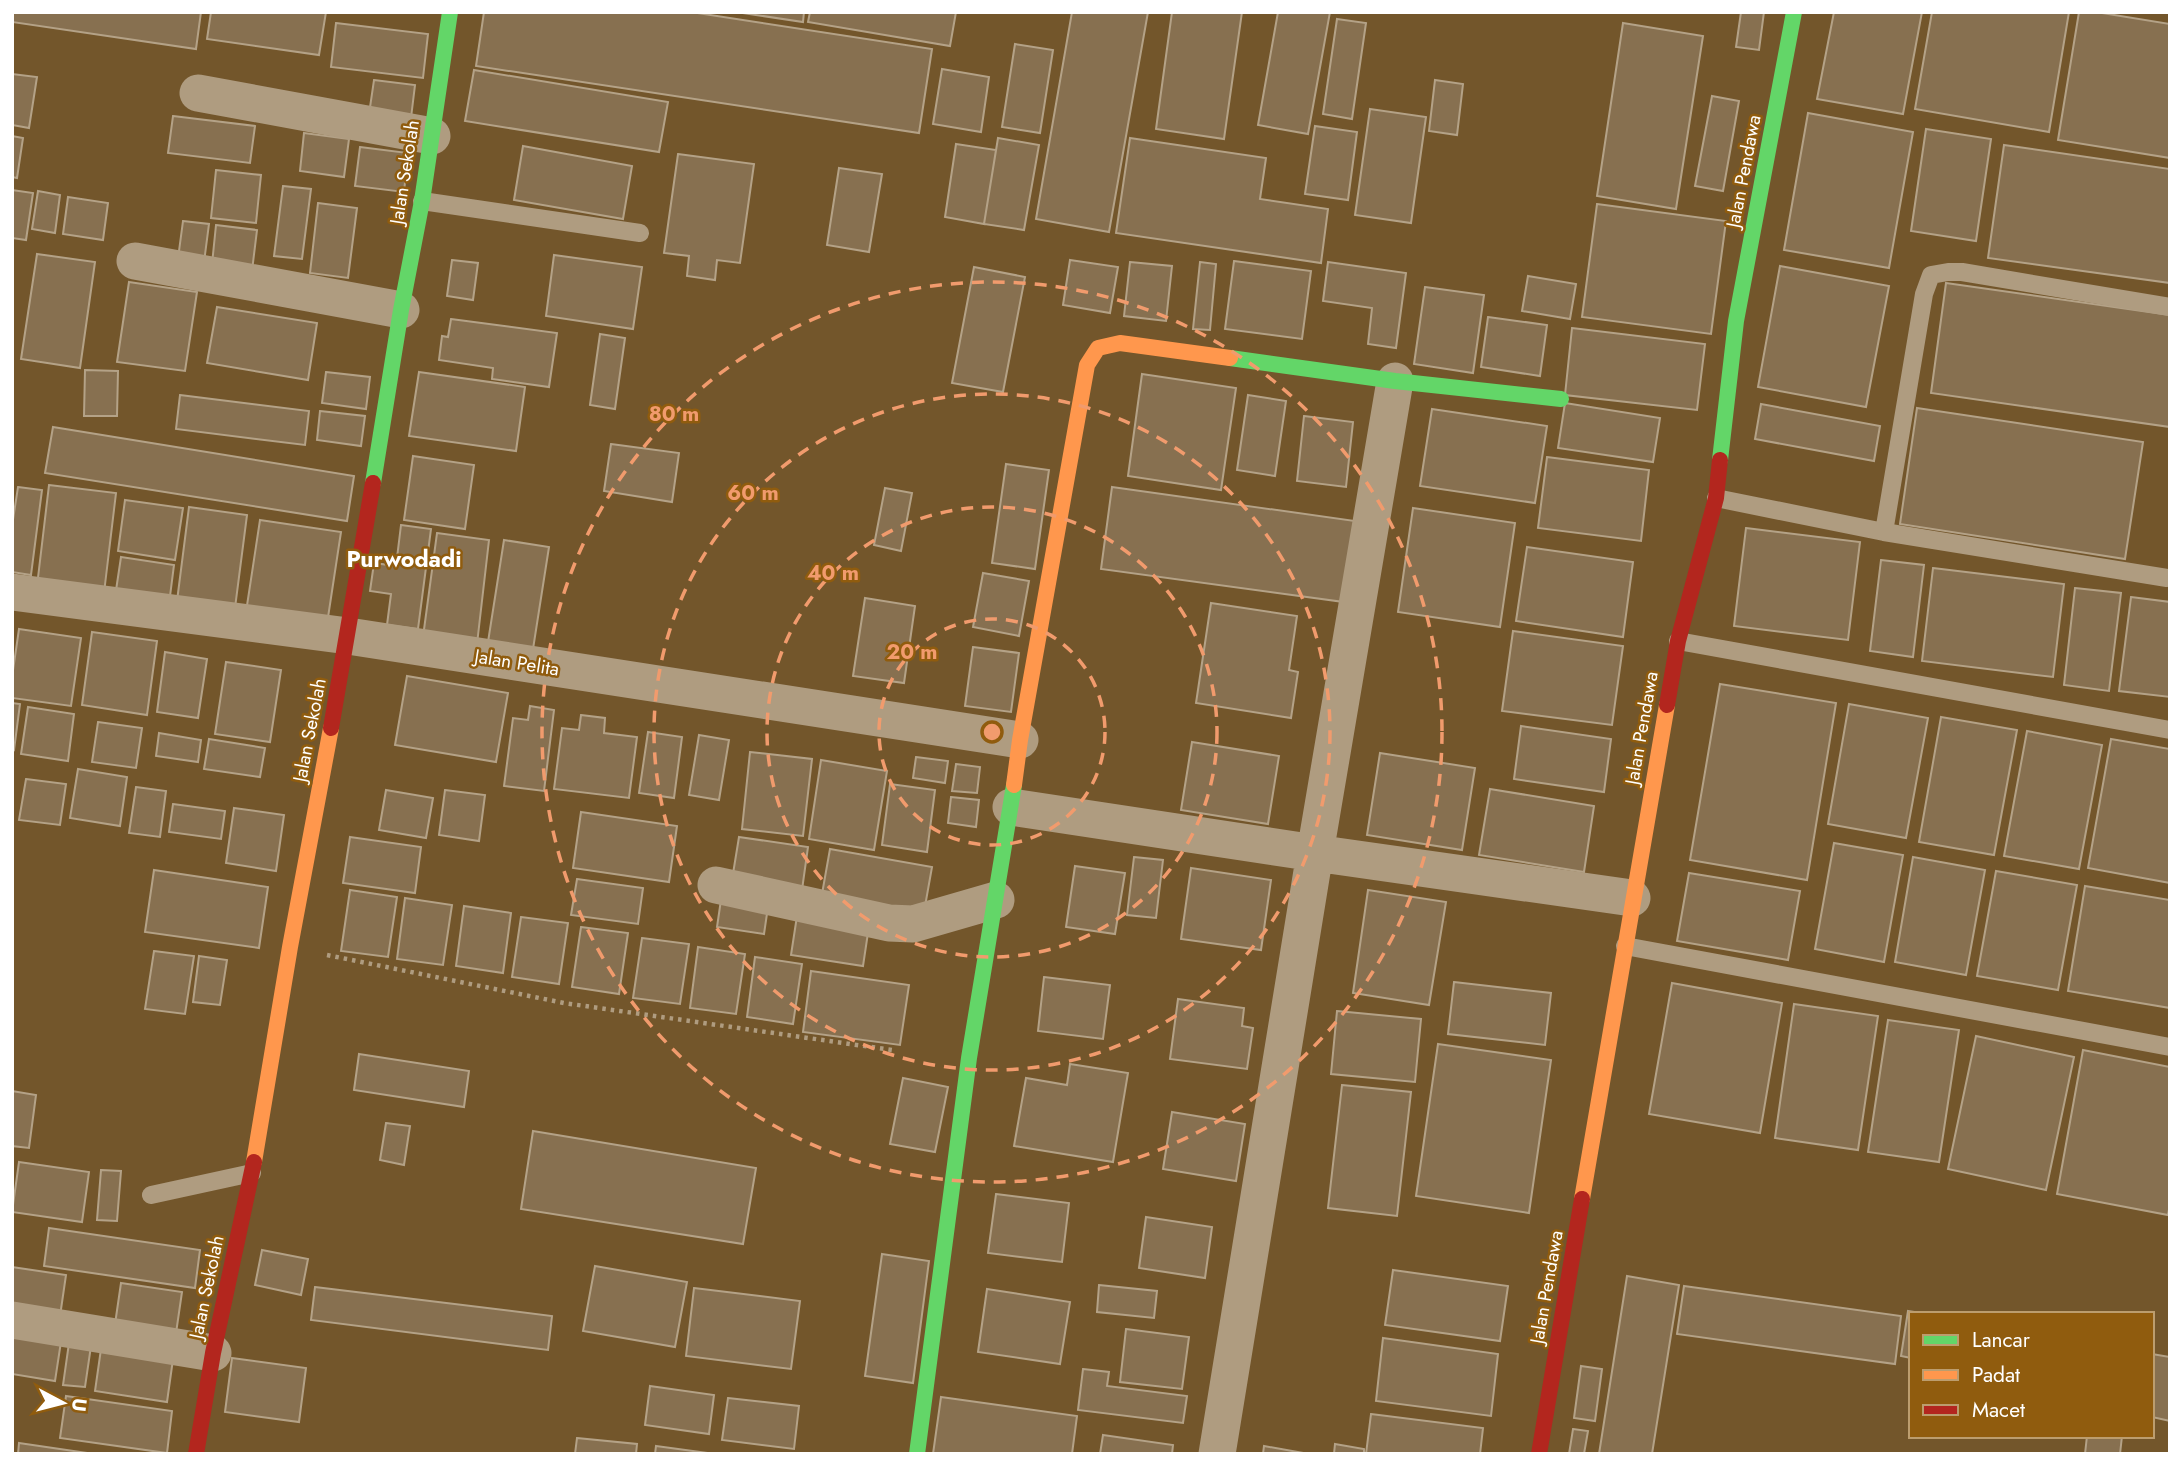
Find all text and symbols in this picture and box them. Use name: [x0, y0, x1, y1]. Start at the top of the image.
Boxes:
street label: Jalan Pendawa: [1719, 112, 1768, 233]
street label: Jalan Sekolah: [382, 118, 426, 229]
text: 80 m: [649, 399, 699, 429]
text: 60 m: [727, 478, 779, 508]
district label: Purwodadi: [346, 542, 462, 576]
text: 40 m: [807, 558, 859, 588]
text: 20 m: [886, 637, 938, 667]
street label: Jalan Pelita: [470, 642, 561, 683]
street label: Jalan Pendawa: [1618, 669, 1665, 790]
street label: Jalan Sekolah: [286, 676, 333, 787]
centre of rings: [980, 720, 1004, 744]
street label: Jalan Pendawa: [1523, 1228, 1570, 1349]
street label: Jalan Sekolah: [182, 1233, 231, 1344]
legend: [1909, 1312, 2154, 1438]
text: Lancar: [1972, 1325, 2031, 1355]
text: Padat: [1972, 1360, 2020, 1390]
north arrow: [28, 1368, 98, 1438]
text: Macet: [1972, 1395, 2025, 1425]
text: U: [65, 1397, 94, 1413]

